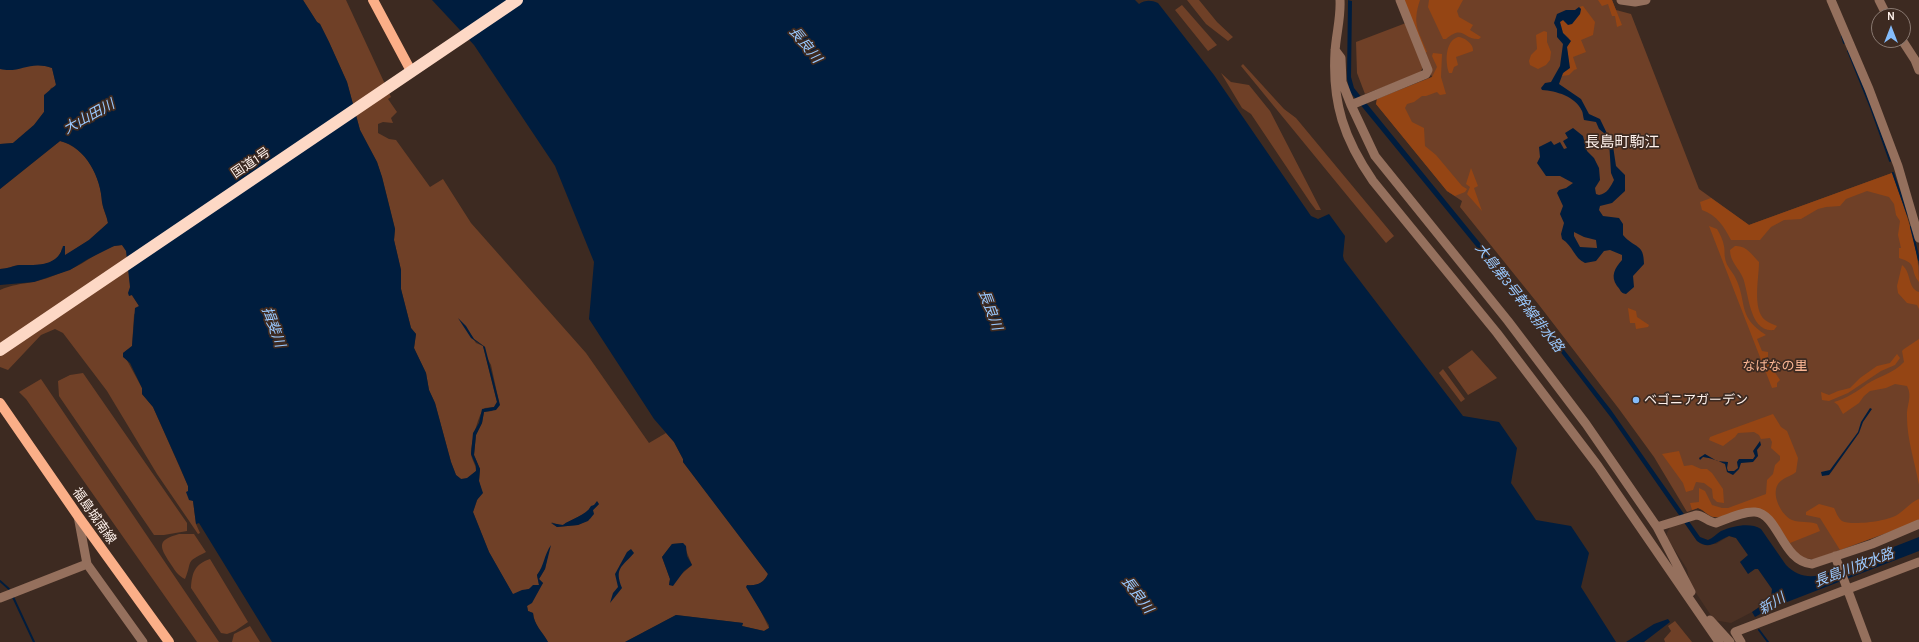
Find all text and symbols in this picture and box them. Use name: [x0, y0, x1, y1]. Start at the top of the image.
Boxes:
north arrow: [1871, 8, 1911, 48]
text: N: [1887, 10, 1895, 23]
water label: 長良川: [785, 23, 825, 67]
water label: 大山田川: [60, 96, 118, 138]
district label: 長島町駒江: [1585, 134, 1659, 152]
street label: 国道1号: [229, 144, 273, 182]
water label: 大島第3号幹線排水路: [1471, 240, 1567, 356]
water label: 長良川: [975, 287, 1005, 333]
water label: 揖斐川: [258, 304, 288, 350]
park label: なばなの里: [1743, 358, 1807, 374]
place label: ベゴニアガーデン: [1644, 392, 1748, 408]
marker: ベゴニアガーデン: [1631, 395, 1641, 405]
street label: 福島城南線: [69, 485, 119, 547]
water label: 長島川放水路: [1812, 545, 1896, 591]
water label: 長良川: [1118, 573, 1156, 617]
water label: 新川: [1756, 590, 1788, 618]

